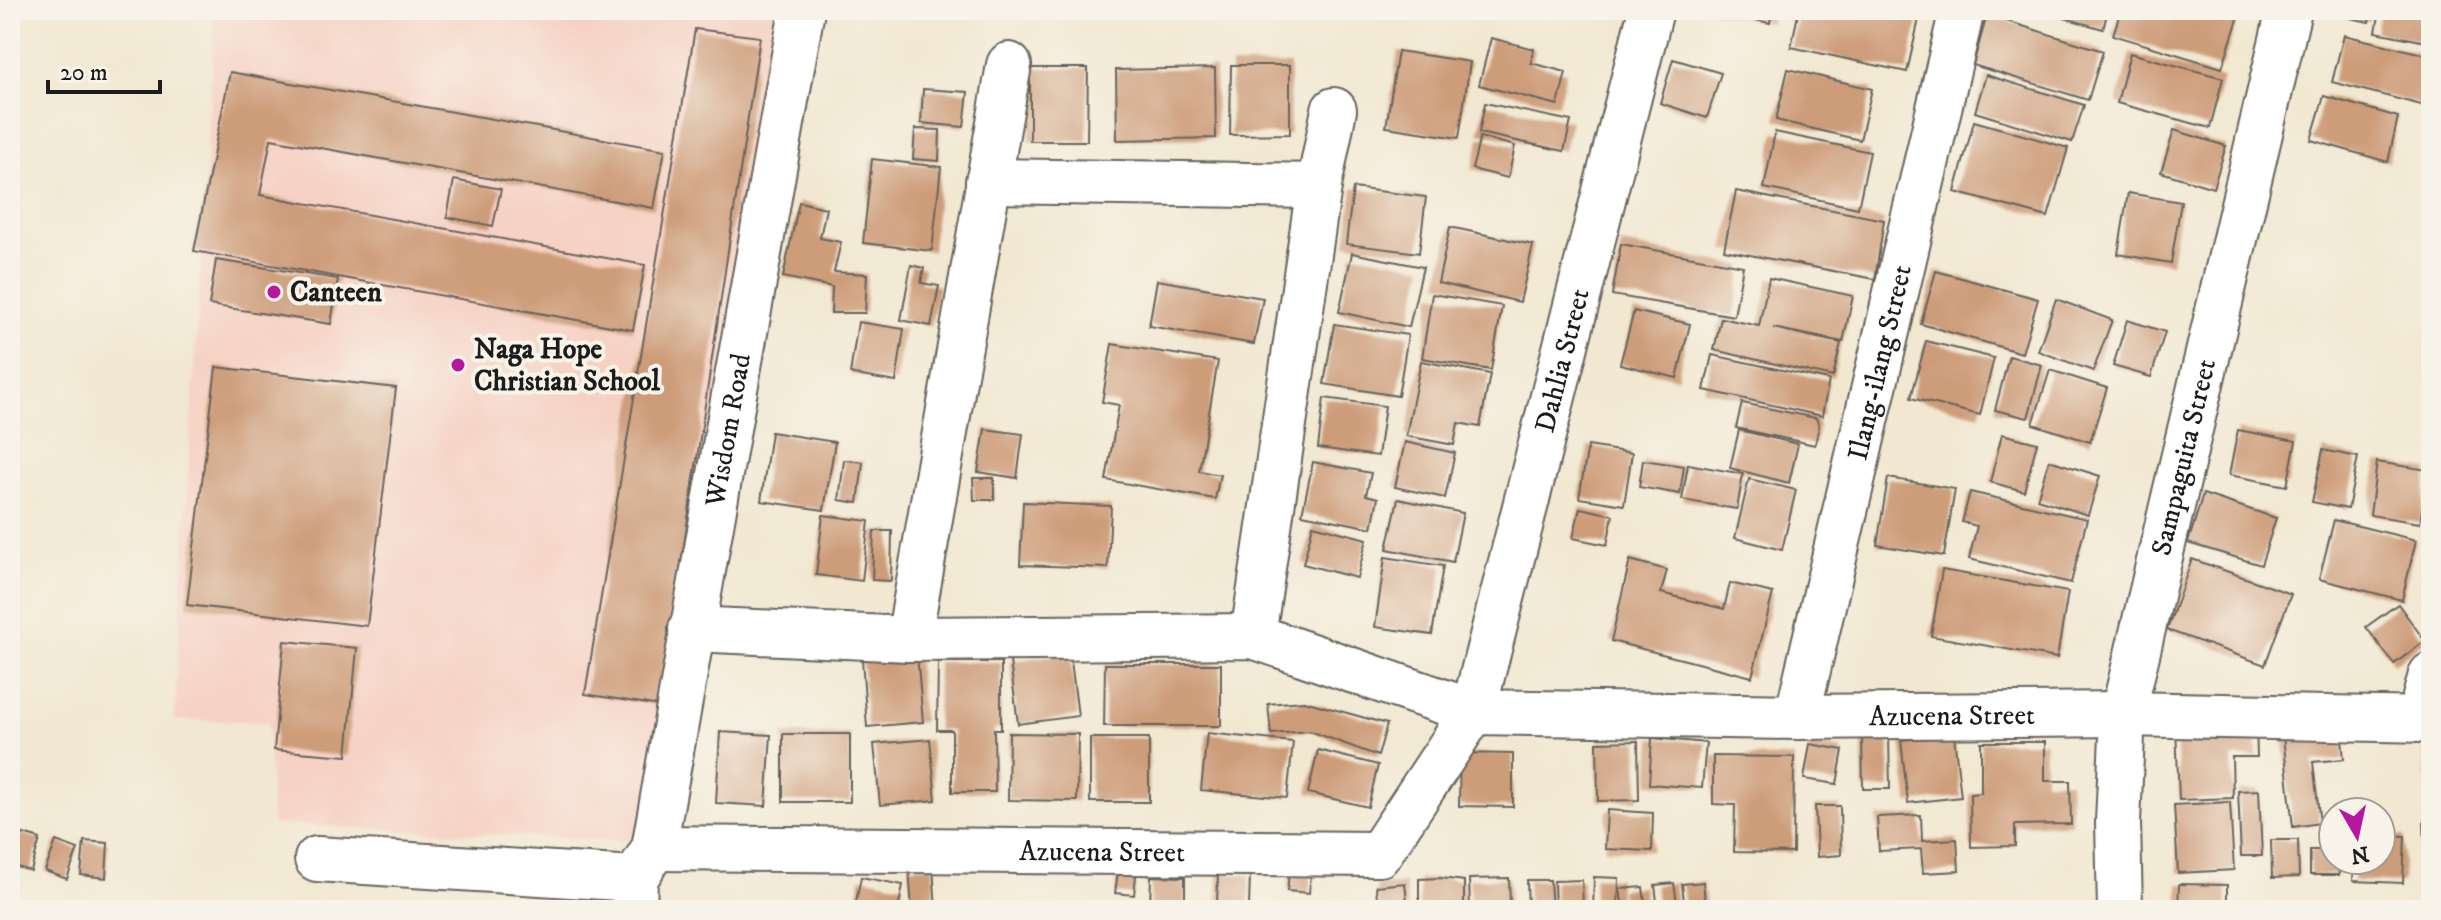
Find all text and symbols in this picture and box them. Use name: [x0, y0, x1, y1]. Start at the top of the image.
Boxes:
scale bar: [48, 44, 160, 94]
text: 20 m: [60, 58, 108, 88]
street label: Ilang-ilang Street: [1840, 261, 1919, 464]
place label: Canteen: [290, 275, 382, 310]
marker: Canteen: [265, 283, 283, 301]
street label: Dahlia Street: [1527, 285, 1597, 436]
place label: Naga Hope Christian School: [474, 332, 660, 399]
street label: Wisdom Road: [697, 351, 759, 510]
street label: Sampaguita Street: [2143, 355, 2224, 559]
marker: Naga Hope Christian School: [449, 356, 467, 374]
street label: Azucena Street: [1869, 697, 2035, 734]
north arrow: [2317, 796, 2397, 876]
street label: Azucena Street: [1019, 834, 1185, 870]
text: N: [2349, 840, 2371, 869]

